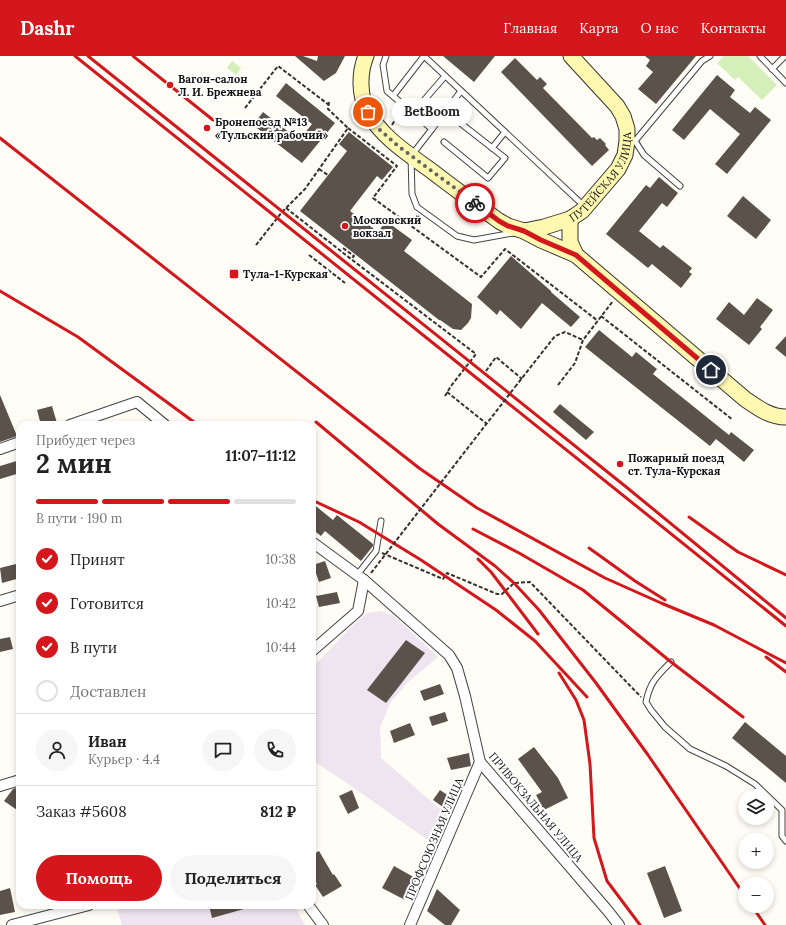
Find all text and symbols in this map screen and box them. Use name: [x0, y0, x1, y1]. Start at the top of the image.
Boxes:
text: Dashr: [20, 16, 74, 40]
text: Главная: [503, 19, 557, 37]
text: Карта: [579, 19, 619, 37]
text: О нас: [641, 19, 679, 37]
text: Контакты: [701, 19, 766, 37]
place label: Вагон-салон Л. И. Брежнева: [178, 72, 262, 99]
marker: Вагон-салон Л. И. Брежнева: [165, 80, 175, 90]
pin: [351, 95, 385, 129]
callout: BetBoom: [392, 98, 472, 126]
icon: bag: [357, 101, 379, 123]
text: BetBoom: [404, 103, 460, 120]
place label: Бронепоезд №13 «Тульский рабочий»: [215, 115, 329, 142]
marker: Бронепоезд №13 «Тульский рабочий»: [202, 123, 212, 133]
street label: ПУТЕЙСКАЯ УЛИЦА: [566, 131, 634, 225]
courier: [455, 183, 495, 223]
icon: bike: [464, 192, 486, 214]
place label: Московский вокзал: [353, 213, 421, 240]
marker: Московский вокзал: [340, 221, 350, 231]
place label: Тула-1-Курская: [243, 267, 329, 281]
marker: Тула-1-Курская: [228, 268, 240, 280]
pin: [694, 353, 728, 387]
icon: home: [700, 359, 722, 381]
text: Прибудет через: [36, 432, 135, 449]
text: 11:07–11:12: [225, 446, 296, 465]
text: 2 мин: [36, 447, 112, 480]
place label: Пожарный поезд ст. Тула-Курская: [628, 451, 725, 478]
marker: Пожарный поезд ст. Тула-Курская: [615, 459, 625, 469]
text: В пути · 190 m: [36, 510, 122, 527]
icon: check: [36, 548, 58, 570]
text: Принят: [70, 550, 125, 569]
text: 10:38: [265, 551, 296, 568]
icon: check: [36, 592, 58, 614]
text: Готовится: [70, 594, 144, 613]
text: 10:42: [266, 595, 296, 612]
icon: check: [36, 636, 58, 658]
text: В пути: [70, 638, 117, 657]
text: 10:44: [266, 639, 296, 656]
text: Доставлен: [70, 682, 146, 701]
button: person: [36, 729, 78, 771]
button: chat: [202, 729, 244, 771]
button: phone: [254, 729, 296, 771]
text: Иван: [88, 732, 127, 751]
street label: ПРИВОКЗАЛЬНАЯ УЛИЦА: [486, 749, 587, 866]
text: Курьер · 4.4: [88, 751, 160, 768]
street label: ПРОФСОЮЗНАЯ УЛИЦА: [402, 775, 467, 902]
map controls: [738, 789, 774, 913]
button: layers: [738, 789, 774, 825]
text: Заказ #5608: [36, 802, 127, 821]
text: 812 ₽: [260, 802, 296, 821]
button: +: [738, 833, 774, 869]
button: Помощь: [36, 855, 162, 901]
button: Поделиться: [170, 855, 296, 901]
button: −: [738, 877, 774, 913]

